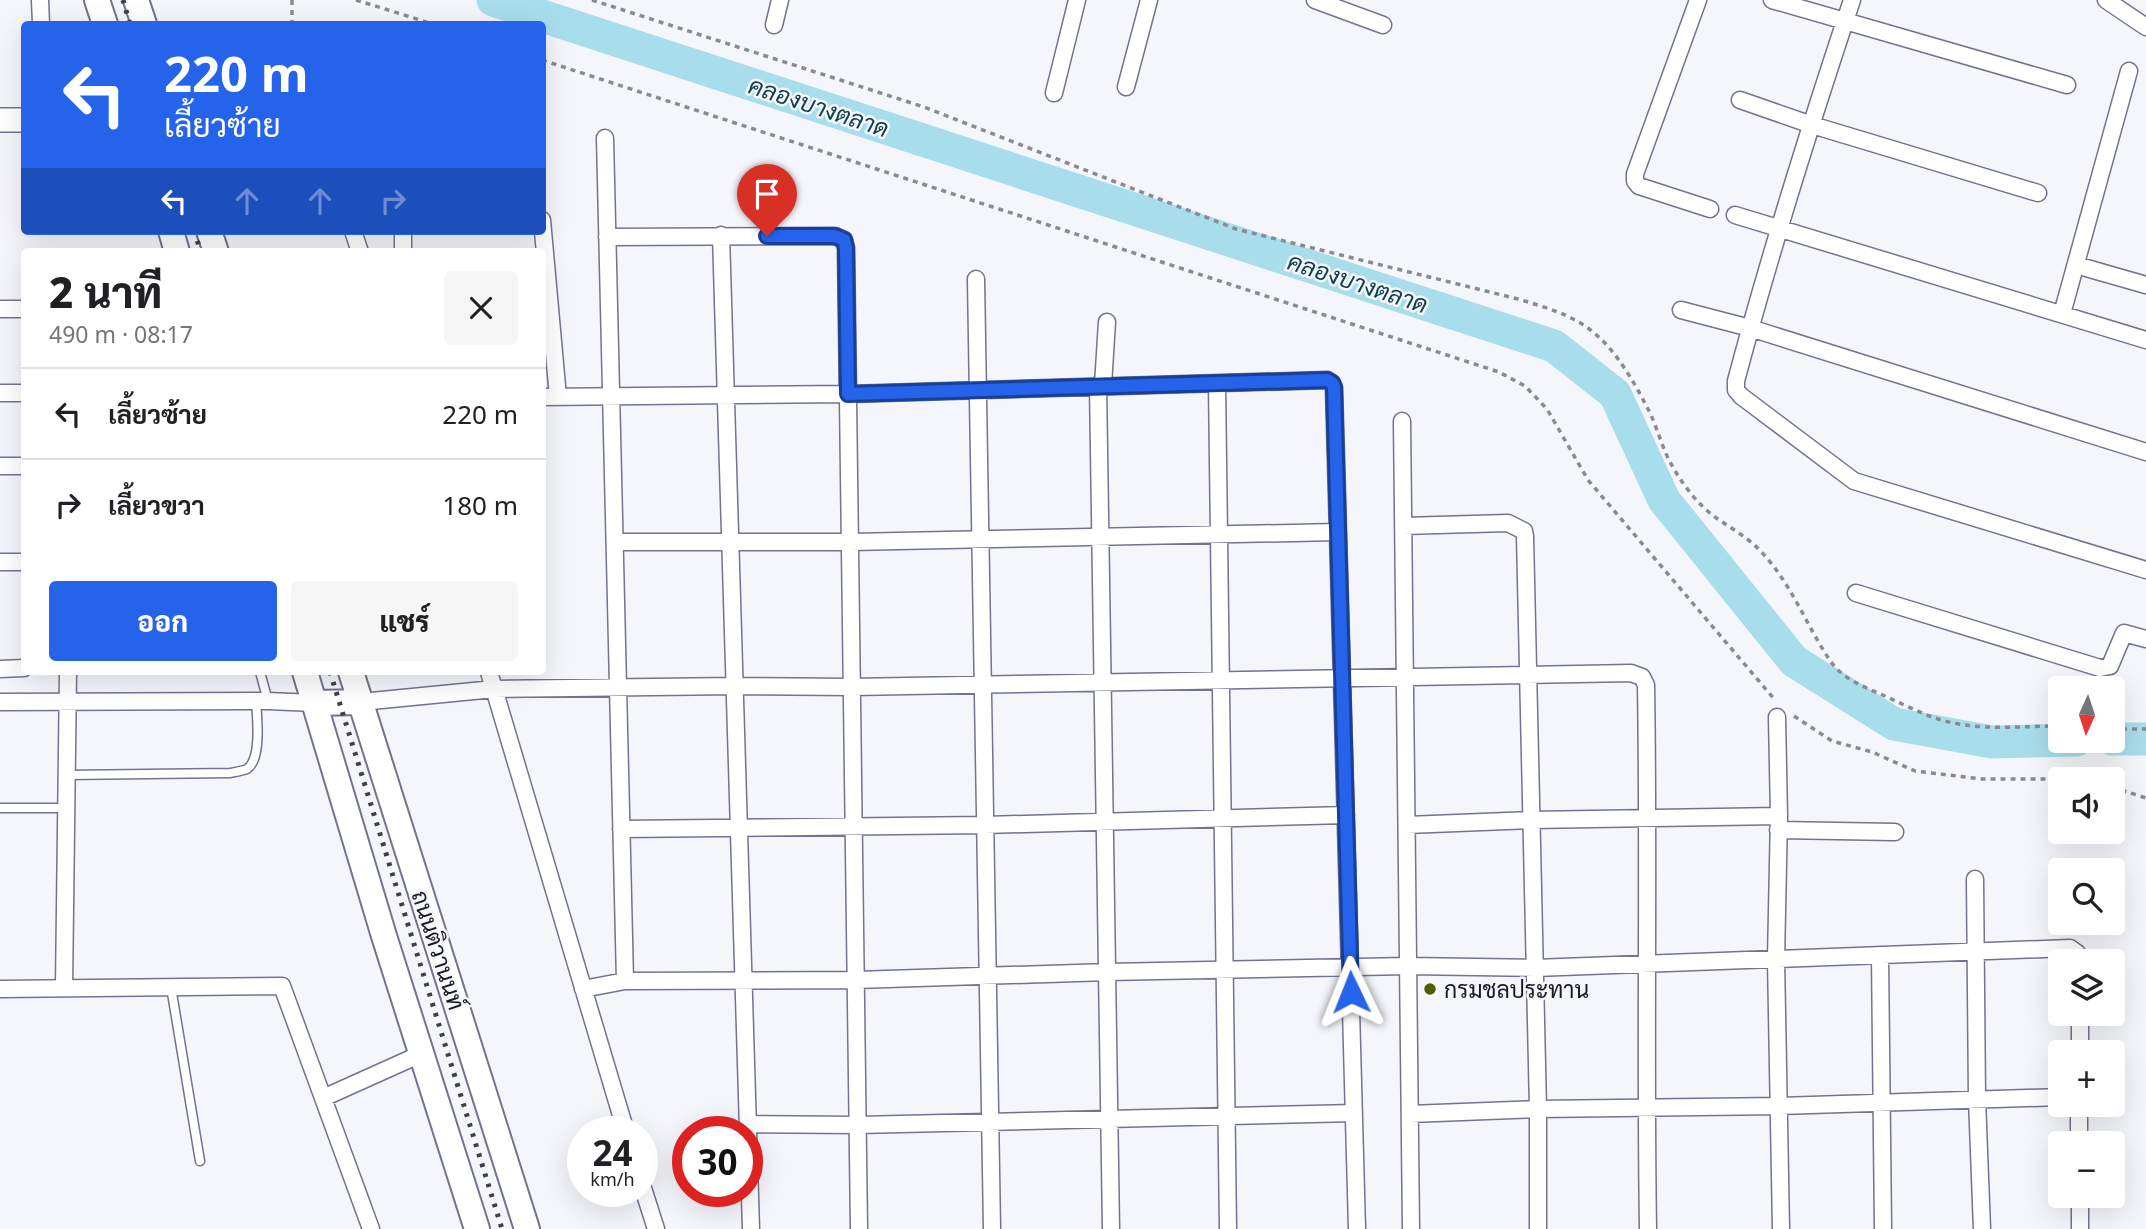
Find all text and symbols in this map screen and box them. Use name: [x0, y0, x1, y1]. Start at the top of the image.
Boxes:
text: 220 m: [164, 40, 309, 106]
icon: left: [49, 49, 140, 140]
water label: คลองบางตลาด: [745, 68, 893, 144]
text: เลี้ยวซ้าย: [164, 103, 281, 146]
pin: [737, 164, 797, 236]
icon: arrive: [748, 175, 786, 213]
icon: left: [155, 182, 193, 220]
icon: ahead: [228, 182, 266, 220]
icon: ahead: [301, 182, 339, 220]
icon: right: [374, 182, 412, 220]
water label: คลองบางตลาด: [1284, 244, 1432, 320]
text: 2 นาที: [49, 263, 162, 320]
button: close: [444, 271, 518, 345]
text: 490 m · 08:17: [49, 318, 193, 350]
icon: left: [49, 395, 87, 433]
text: เลี้ยวซ้าย: [108, 396, 207, 432]
text: 220 m: [442, 396, 518, 432]
icon: right: [49, 486, 87, 524]
text: เลี้ยวขวา: [108, 487, 205, 523]
text: 180 m: [442, 487, 518, 523]
button: ออก: [49, 581, 277, 661]
button: แชร์: [291, 581, 518, 661]
north arrow: [2048, 676, 2124, 752]
map controls: [2048, 676, 2125, 1208]
button: sound: [2048, 767, 2125, 844]
button: search: [2048, 858, 2125, 935]
street label: ถนนติวานนท์: [405, 886, 473, 1014]
button: layers: [2048, 949, 2125, 1026]
position arrow: [1314, 955, 1388, 1029]
place label: กรมชลประทาน: [1444, 973, 1589, 1005]
marker: กรมชลประทาน: [1422, 981, 1438, 997]
button: +: [2048, 1040, 2125, 1117]
speed limit sign: 30: [672, 1116, 763, 1207]
text: 24: [592, 1129, 633, 1176]
button: −: [2048, 1131, 2125, 1208]
text: km/h: [590, 1167, 635, 1191]

